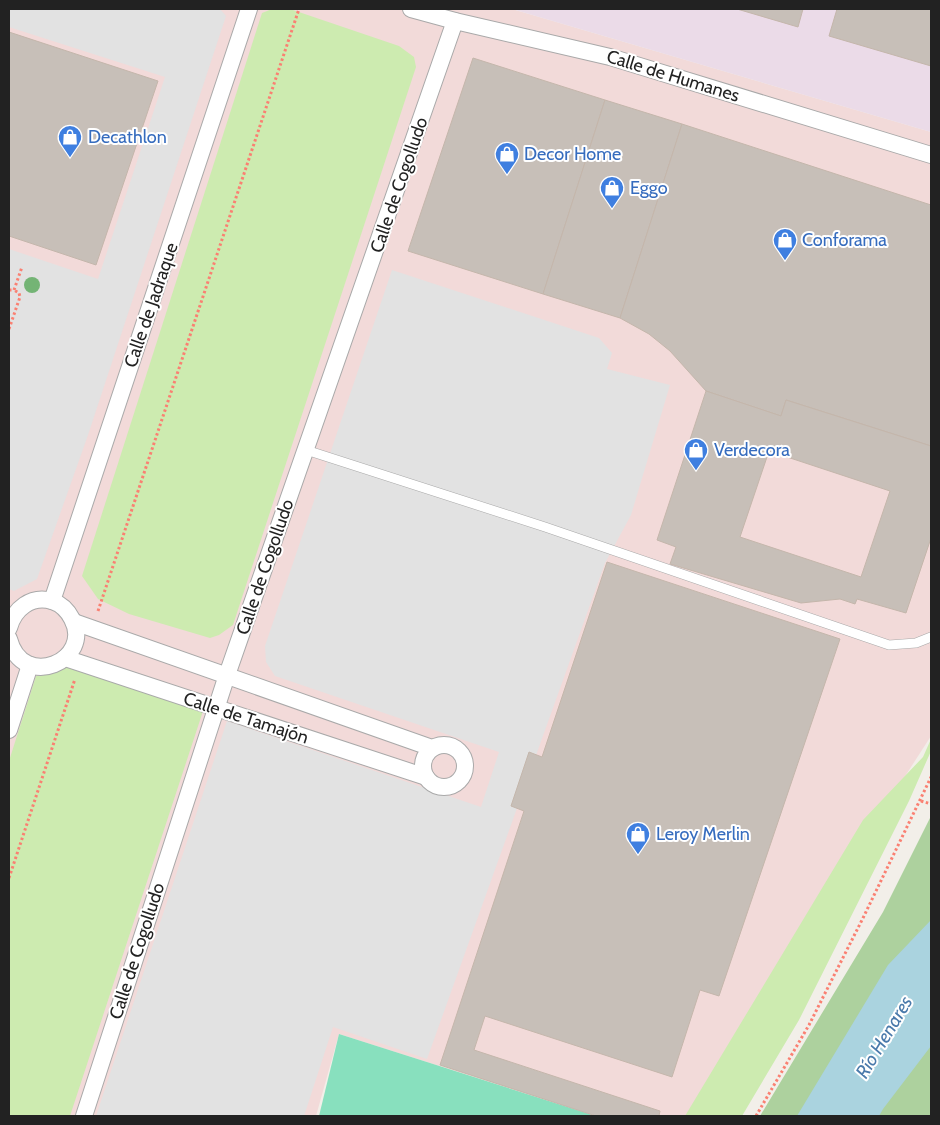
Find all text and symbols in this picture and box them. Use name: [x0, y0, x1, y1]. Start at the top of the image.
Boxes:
street label: Calle de Humanes: [604, 45, 742, 107]
street label: Calle de Cogolludo: [365, 114, 433, 256]
shop icon: Decathlon: [57, 124, 83, 158]
place label: Decathlon: [88, 126, 167, 148]
shop icon: Decor Home: [494, 141, 520, 175]
place label: Decor Home: [524, 143, 621, 165]
shop icon: Eggo: [599, 175, 625, 209]
place label: Eggo: [630, 177, 668, 199]
shop icon: Conforama: [772, 227, 798, 261]
place label: Conforama: [802, 229, 887, 251]
street label: Calle de Jadraque: [119, 240, 183, 370]
shop icon: Verdecora: [683, 437, 709, 471]
place label: Verdecora: [714, 439, 790, 461]
street label: Calle de Cogolludo: [231, 496, 299, 638]
street label: Calle de Tamajón: [181, 687, 311, 749]
shop icon: Leroy Merlin: [625, 821, 651, 855]
place label: Leroy Merlin: [656, 823, 750, 845]
street label: Calle de Cogolludo: [105, 880, 169, 1022]
water label: Río Henares: [851, 992, 917, 1082]

